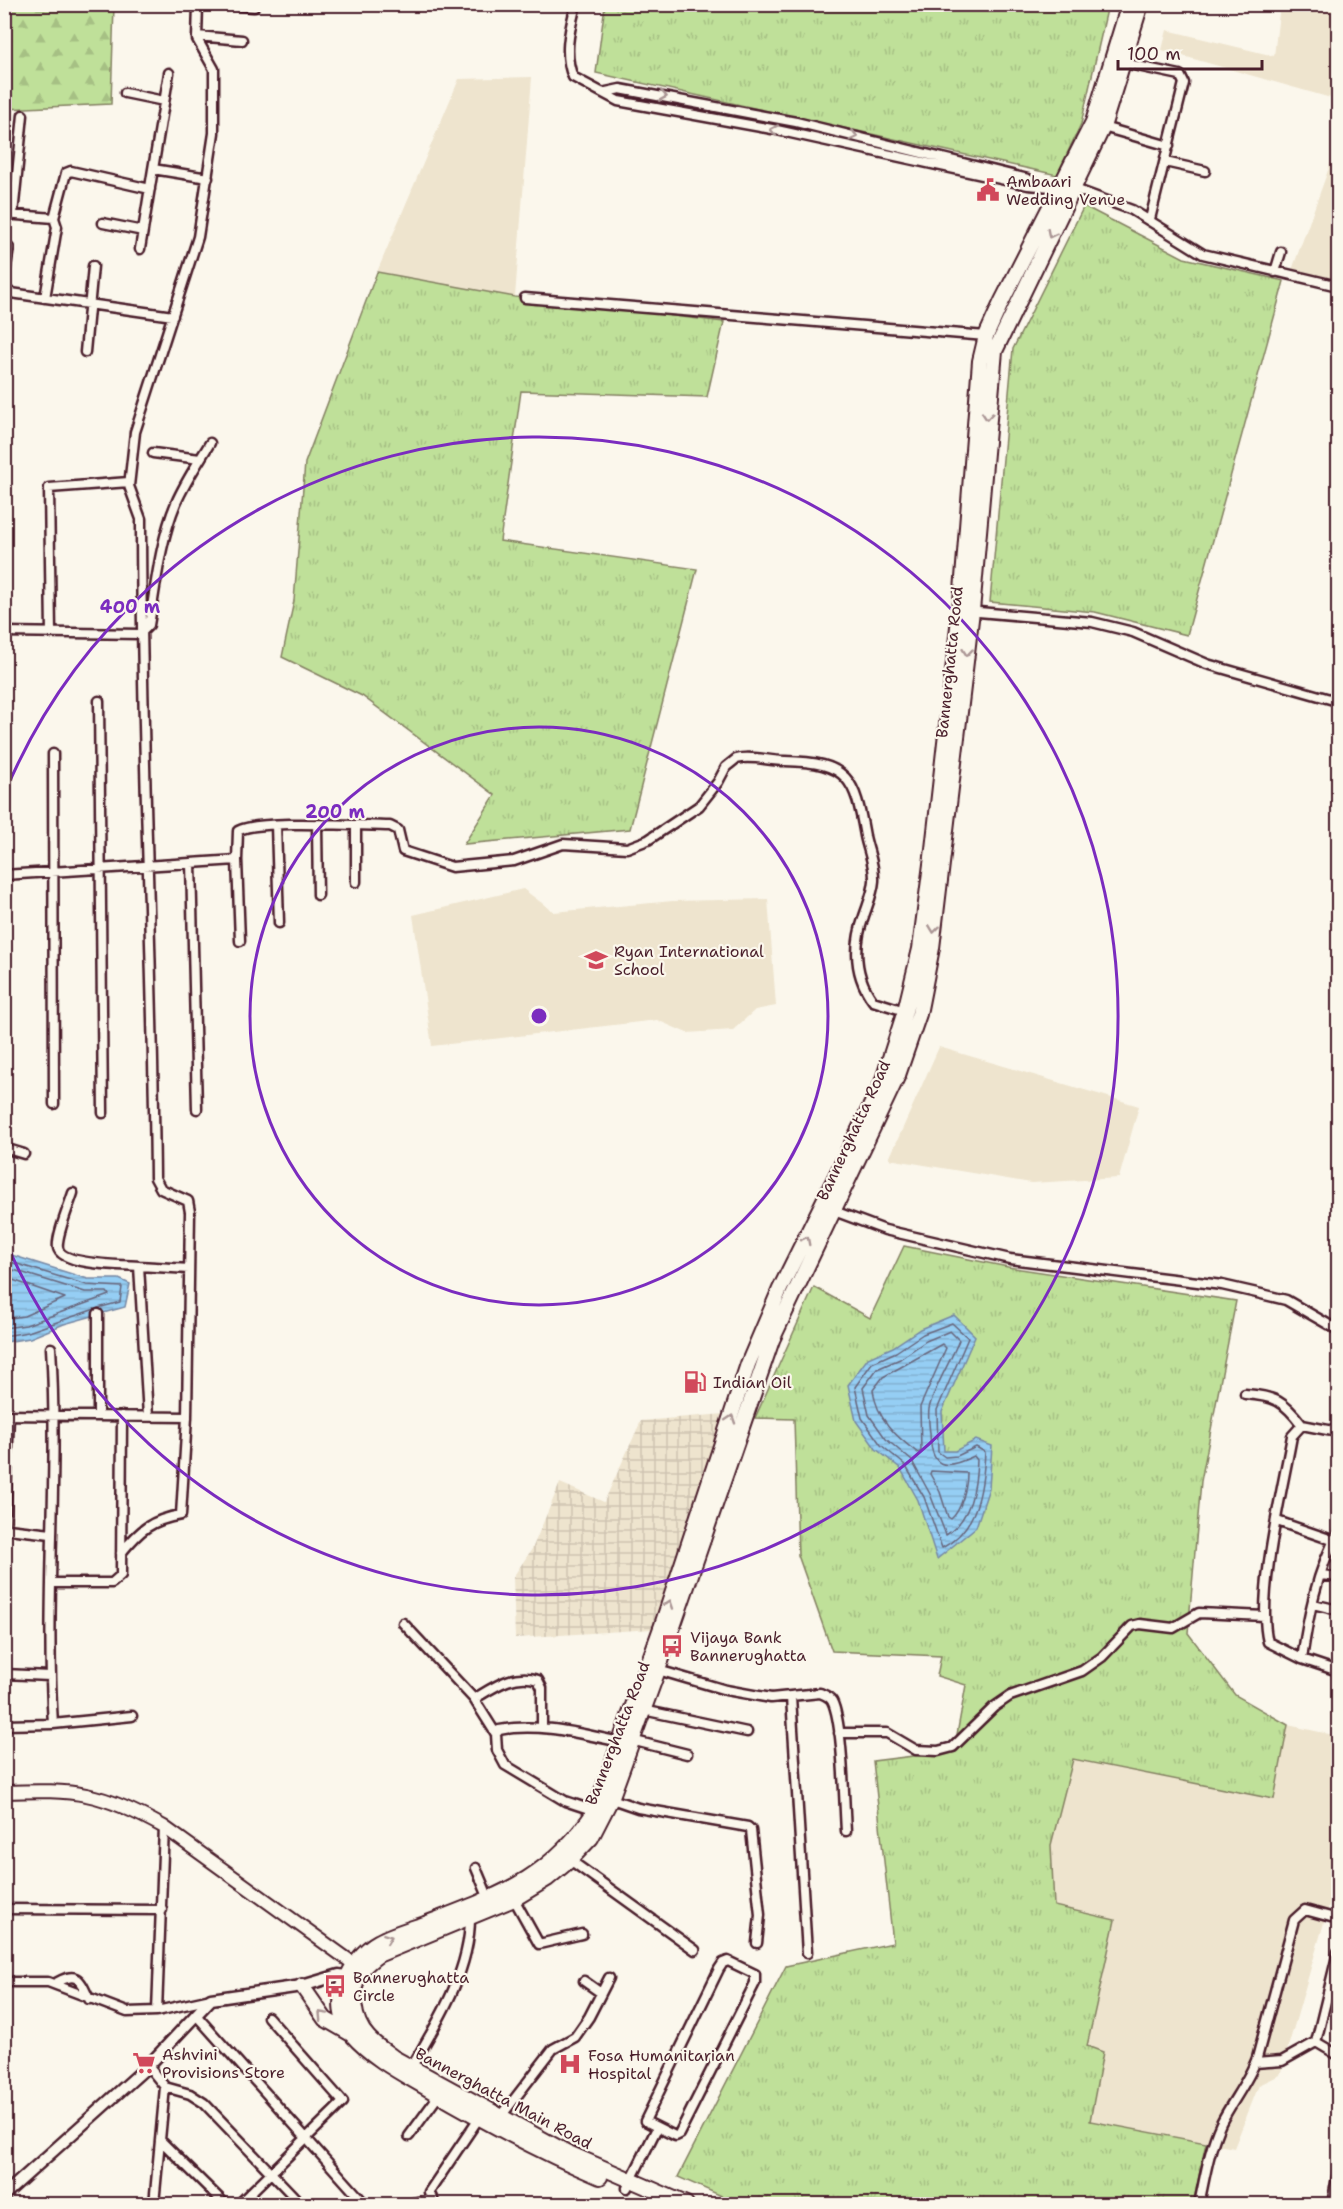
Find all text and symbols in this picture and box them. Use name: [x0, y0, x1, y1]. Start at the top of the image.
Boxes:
scale bar: [1118, 33, 1262, 71]
text: 100 m: [1127, 42, 1181, 66]
one-way arrow: [658, 89, 668, 102]
one-way arrow: [770, 124, 780, 137]
one-way arrow: [849, 129, 859, 142]
place label: Ambaari Wedding Venue: [1006, 171, 1125, 210]
public building icon: Ambaari Wedding Venue: [975, 177, 1001, 203]
one-way arrow: [1047, 228, 1058, 239]
one-way arrow: [981, 411, 994, 420]
street label: Bannerghatta Road: [931, 585, 968, 739]
text: 400 m: [100, 595, 161, 619]
one-way arrow: [961, 647, 974, 656]
text: 200 m: [305, 800, 366, 824]
one-way arrow: [928, 924, 941, 933]
place label: Ryan International School: [614, 941, 764, 980]
school or university icon: Ryan International School: [583, 947, 609, 973]
centre of rings: [529, 1006, 549, 1026]
street label: Bannerghatta Road: [812, 1057, 895, 1204]
one-way arrow: [799, 1235, 810, 1246]
fuel station icon: Indian Oil: [682, 1369, 708, 1395]
place label: Indian Oil: [713, 1372, 792, 1393]
one-way arrow: [724, 1414, 737, 1425]
one-way arrow: [662, 1599, 674, 1610]
place label: Vijaya Bank Bannerughatta: [690, 1627, 806, 1666]
bus stop icon: Vijaya Bank Bannerughatta: [659, 1633, 685, 1659]
street label: Bannerghatta Road: [580, 1658, 655, 1808]
one-way arrow: [382, 1933, 393, 1945]
place label: Bannerughatta Circle: [353, 1967, 469, 2006]
bus stop icon: Bannerughatta Circle: [322, 1973, 348, 1999]
one-way arrow: [318, 2011, 329, 2021]
street label: Bannerghatta Main Road: [412, 2043, 596, 2154]
place label: Ashvini Provisions Store: [162, 2044, 285, 2083]
place label: Fosa Humanitarian Hospital: [588, 2045, 735, 2084]
supermarket icon: Ashvini Provisions Store: [131, 2050, 157, 2076]
hospital icon: Fosa Humanitarian Hospital: [557, 2051, 583, 2077]

